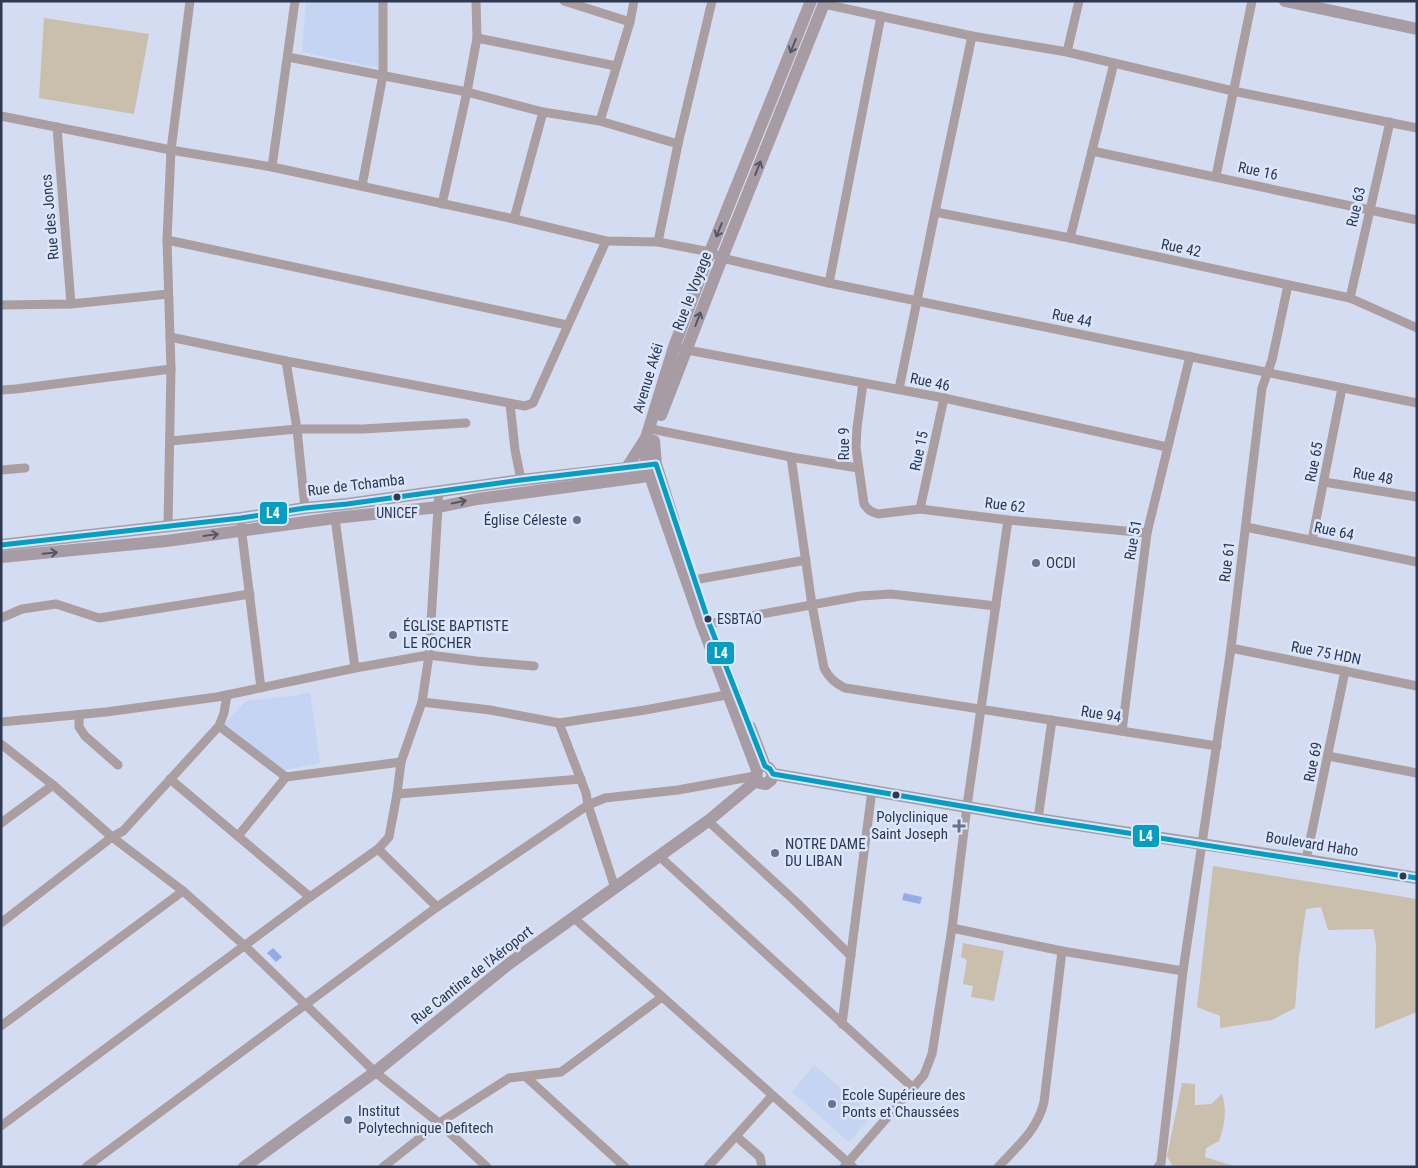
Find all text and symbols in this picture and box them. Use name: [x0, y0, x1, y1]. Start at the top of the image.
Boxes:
one-way arrow: [787, 39, 796, 54]
street label: Rue 16: [1236, 158, 1280, 184]
one-way arrow: [754, 160, 763, 176]
street label: Rue des Joncs: [37, 173, 63, 261]
street label: Rue 63: [1343, 185, 1369, 229]
one-way arrow: [714, 222, 723, 237]
street label: Rue 42: [1159, 235, 1203, 261]
street label: Rue le Voyage: [669, 249, 715, 333]
street label: Rue 44: [1050, 305, 1094, 331]
one-way arrow: [695, 311, 704, 326]
street label: Avenue Akéi: [629, 341, 667, 415]
street label: Rue 46: [908, 369, 952, 395]
street label: Rue 9: [835, 427, 853, 461]
street label: Rue 15: [906, 429, 932, 473]
street label: Rue 65: [1301, 440, 1327, 484]
street label: Rue 48: [1351, 464, 1395, 488]
street label: Rue de Tchamba: [306, 470, 406, 500]
marker: UNICEF: [392, 492, 402, 502]
street label: Rue 62: [984, 494, 1026, 516]
one-way arrow: [451, 497, 467, 507]
line badge: L4: [259, 501, 288, 525]
text: L4: [266, 505, 280, 521]
place label: UNICEF: [376, 505, 418, 521]
place label: Église Céleste: [484, 511, 567, 529]
marker: Église Céleste: [571, 514, 583, 526]
street label: Rue 51: [1121, 518, 1145, 562]
street label: Rue 64: [1312, 518, 1356, 544]
one-way arrow: [203, 530, 219, 540]
street label: Rue 61: [1216, 541, 1238, 583]
one-way arrow: [42, 548, 58, 558]
place label: OCDI: [1046, 554, 1076, 572]
marker: OCDI: [1030, 557, 1042, 569]
place label: ESBTAO: [717, 611, 762, 627]
marker: ESBTAO: [703, 614, 713, 624]
place label: ÉGLISE BAPTISTE LE ROCHER: [403, 617, 509, 652]
marker: ÉGLISE BAPTISTE LE ROCHER: [387, 629, 399, 641]
street label: Rue 75 HDN: [1289, 637, 1363, 669]
line badge: L4: [706, 641, 735, 665]
text: L4: [714, 645, 728, 661]
street label: Rue 94: [1080, 702, 1122, 726]
street label: Rue 69: [1300, 740, 1326, 784]
unlabelled marker: [891, 790, 901, 800]
place label: Polyclinique Saint Joseph: [871, 808, 948, 843]
marker: Polyclinique Saint Joseph: [952, 819, 966, 833]
line badge: L4: [1132, 824, 1160, 848]
text: L4: [1139, 828, 1153, 844]
street label: Boulevard Haho: [1264, 828, 1360, 860]
place label: NOTRE DAME DU LIBAN: [785, 835, 866, 870]
marker: NOTRE DAME DU LIBAN: [769, 847, 781, 859]
unlabelled marker: [1398, 871, 1408, 881]
street label: Rue Cantine de l'Aéroport: [408, 922, 536, 1028]
place label: Ecole Supérieure des Ponts et Chaussées: [842, 1086, 966, 1121]
marker: Ecole Supérieure des Ponts et Chaussées: [826, 1098, 838, 1110]
place label: Institut Polytechnique Defitech: [358, 1102, 494, 1137]
marker: Institut Polytechnique Defitech: [342, 1114, 354, 1126]

